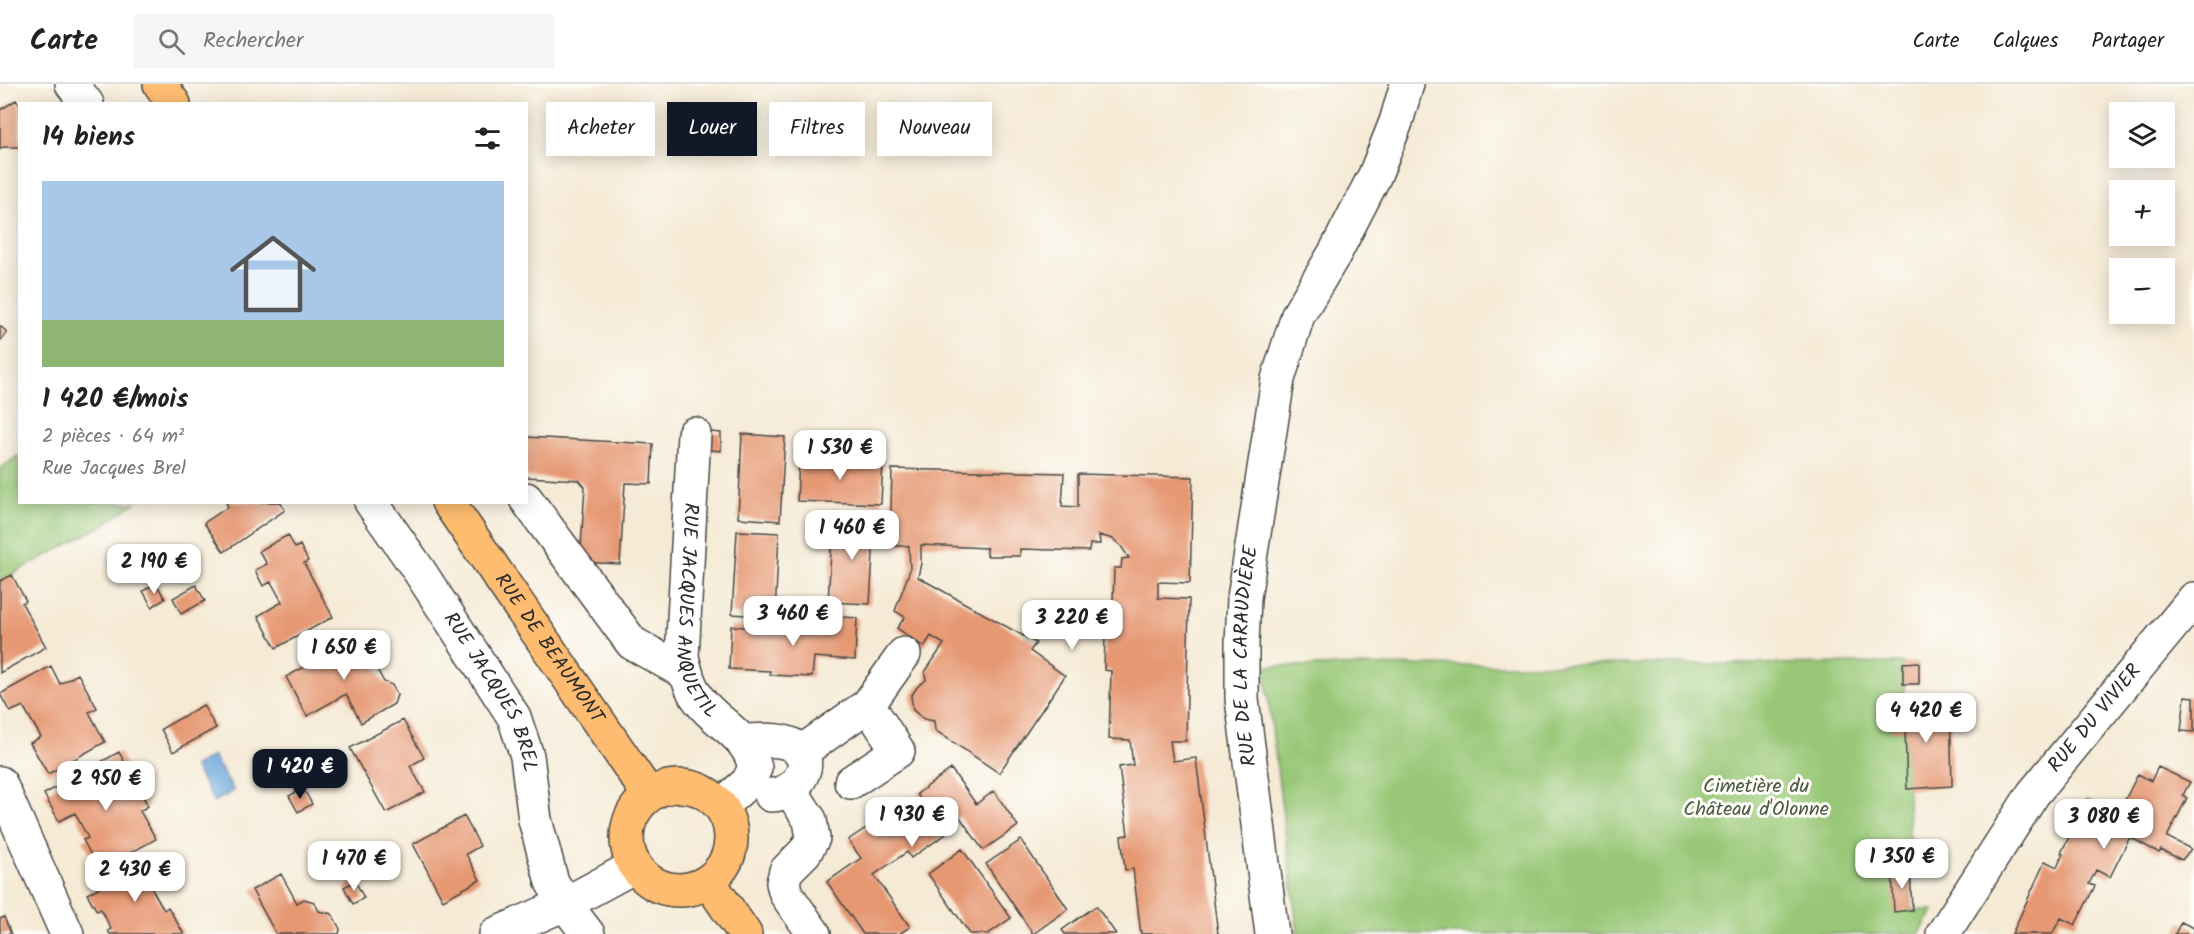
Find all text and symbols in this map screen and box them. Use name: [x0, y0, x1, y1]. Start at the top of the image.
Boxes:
search box: [134, 14, 554, 68]
text: Carte: [30, 19, 98, 64]
text: Rechercher: [203, 24, 303, 59]
icon: search: [155, 25, 188, 58]
text: Carte: [1912, 25, 1959, 58]
text: Calques: [1992, 25, 2058, 58]
text: Partager: [2091, 25, 2164, 58]
chip: Acheter: [546, 102, 655, 156]
chip: Louer: [667, 102, 757, 156]
chip: Filtres: [769, 102, 865, 156]
chip: Nouveau: [877, 102, 992, 156]
map controls: [2109, 102, 2175, 324]
button: layers: [2109, 102, 2175, 168]
text: 14 biens: [42, 117, 135, 159]
icon: filters: [471, 122, 504, 155]
button: +: [2109, 180, 2175, 246]
icon: home: [219, 220, 327, 328]
button: −: [2109, 258, 2175, 324]
text: 1 420 €/mois: [42, 379, 188, 421]
text: 2 pièces · 64 m²: [42, 421, 184, 453]
pin: 1 530 €: [785, 430, 895, 481]
text: 1 530 €: [807, 433, 873, 465]
text: Rue Jacques Brel: [42, 453, 186, 485]
street label: RUE JACQUES ANQUETIL: [666, 502, 725, 727]
pin: 1 460 €: [797, 510, 907, 561]
text: 1 460 €: [819, 513, 885, 545]
street label: RUE DE LA CARAUDIÈRE: [1226, 542, 1268, 768]
pin: 2 190 €: [99, 544, 209, 595]
text: 2 190 €: [121, 547, 187, 579]
street label: RUE DE BEAUMONT: [485, 567, 613, 733]
pin: 3 460 €: [738, 596, 848, 647]
text: 3 460 €: [757, 599, 829, 631]
pin: 3 220 €: [1017, 600, 1127, 651]
text: 3 220 €: [1036, 603, 1108, 635]
street label: RUE JACQUES BREL: [434, 606, 545, 774]
pin: 1 650 €: [289, 630, 399, 681]
text: 1 650 €: [311, 633, 377, 665]
street label: RUE DU VIVIER: [2040, 657, 2150, 780]
pin: 4 420 €: [1871, 693, 1981, 744]
text: 4 420 €: [1890, 696, 1962, 728]
pin: 1 420 €: [245, 749, 355, 800]
text: 1 420 €: [267, 752, 333, 784]
pin: 2 950 €: [51, 761, 161, 812]
text: 2 950 €: [71, 764, 141, 796]
park label: Cimetière du Château d'Olonne: [1683, 771, 1829, 826]
pin: 1 930 €: [857, 797, 967, 848]
pin: 3 080 €: [2049, 799, 2159, 850]
text: 1 930 €: [879, 800, 945, 832]
text: 3 080 €: [2068, 802, 2140, 834]
pin: 1 350 €: [1847, 839, 1957, 890]
pin: 1 470 €: [299, 841, 409, 892]
text: 1 350 €: [1869, 842, 1935, 874]
text: 1 470 €: [322, 844, 386, 876]
pin: 2 430 €: [80, 852, 190, 903]
text: 2 430 €: [99, 855, 171, 887]

